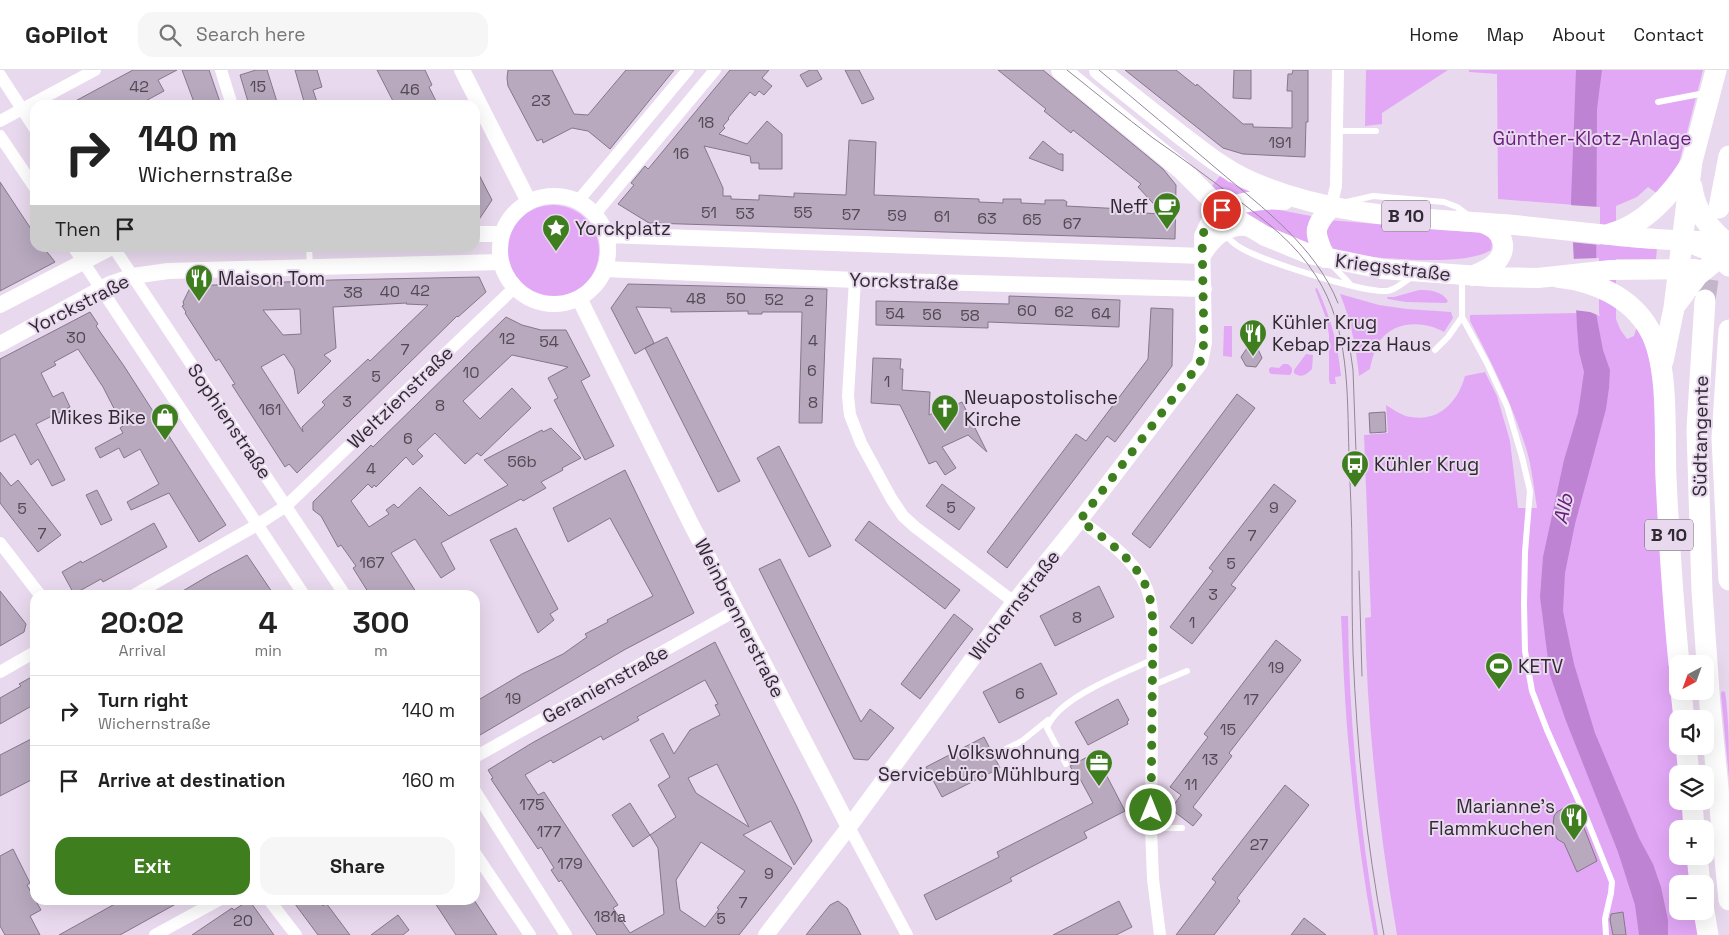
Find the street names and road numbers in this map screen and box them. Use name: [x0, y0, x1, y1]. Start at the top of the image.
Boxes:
road number: B 10: [1382, 200, 1430, 232]
street label: Kriegsstraße: [1334, 248, 1452, 287]
street label: Yorckstraße: [849, 267, 959, 296]
street label: Yorckstraße: [25, 268, 134, 340]
street label: Weltzienstraße: [342, 340, 459, 454]
street label: Sophienstraße: [182, 359, 278, 484]
street label: Südtangente: [1687, 375, 1714, 497]
road number: B 10: [1645, 520, 1693, 550]
street label: Weinbrennerstraße: [689, 534, 790, 702]
street label: Wichernstraße: [963, 545, 1065, 666]
street label: Geranienstraße: [538, 640, 673, 729]

